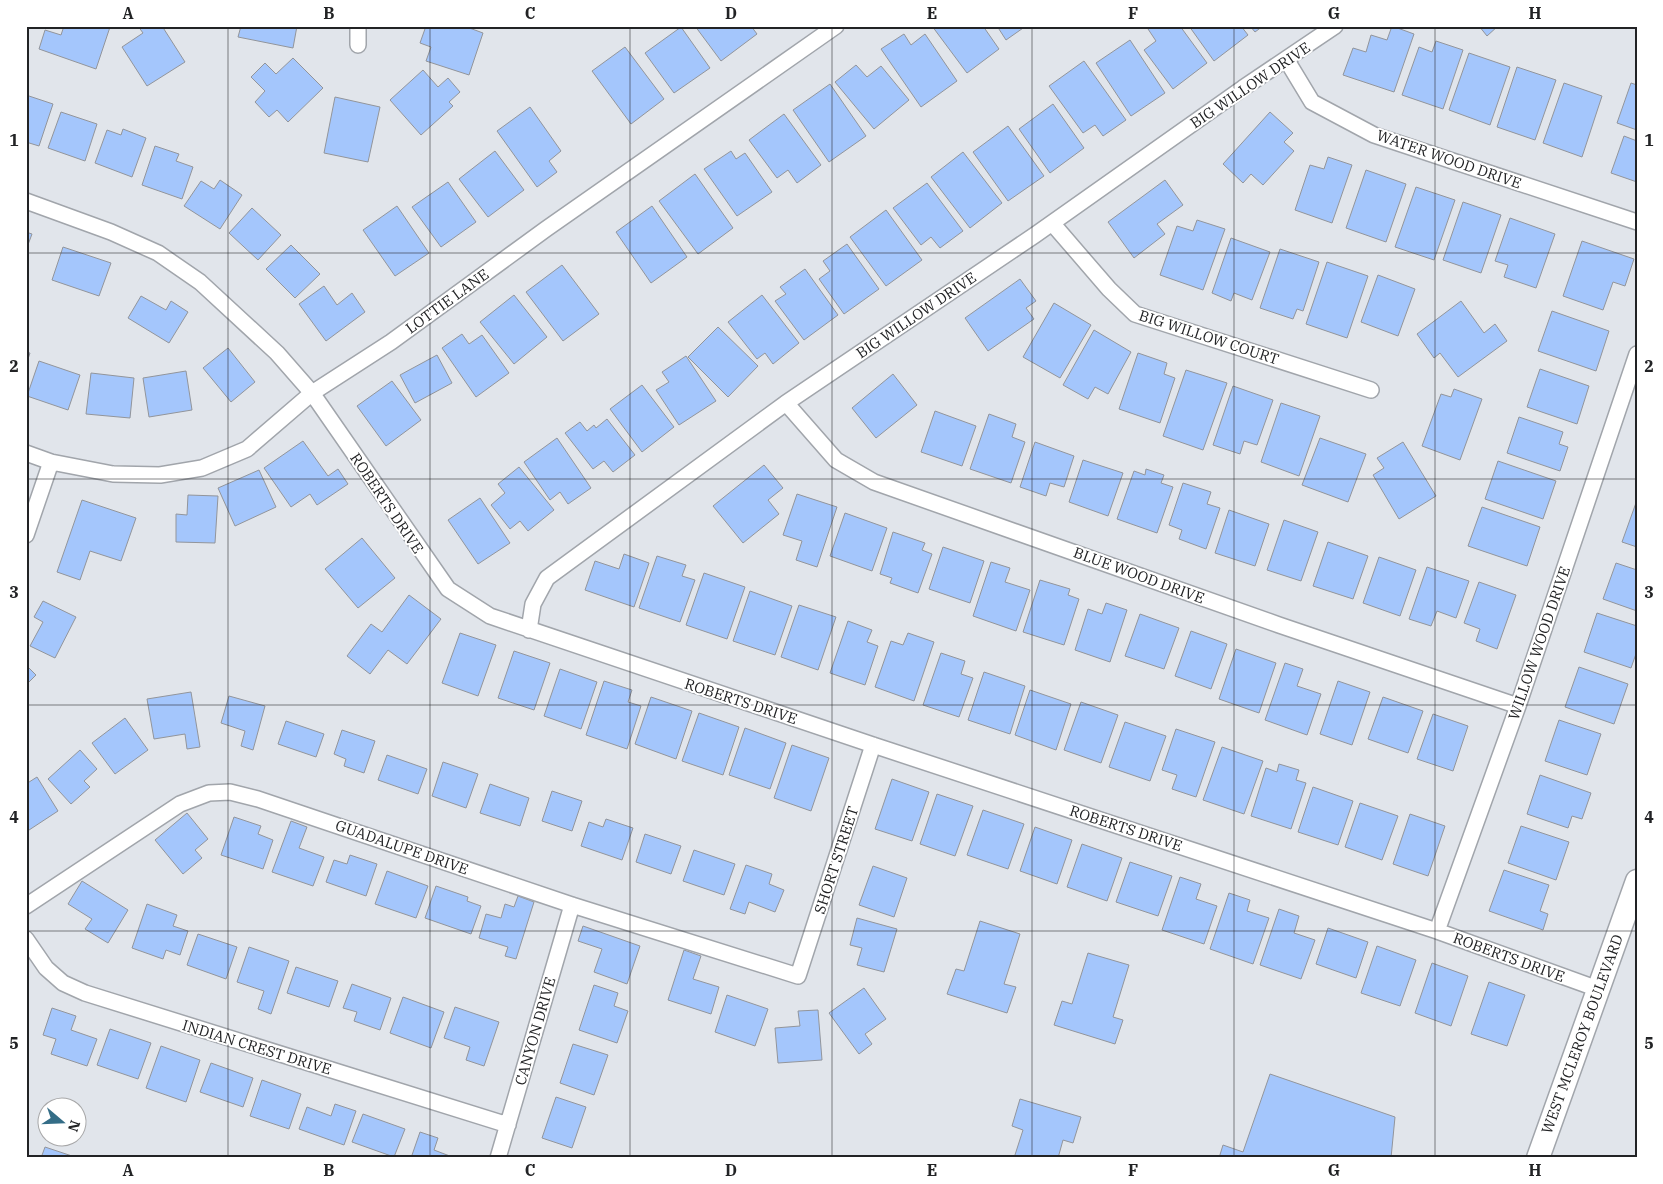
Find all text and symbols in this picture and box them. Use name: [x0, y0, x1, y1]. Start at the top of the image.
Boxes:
text: A: [122, 3, 134, 23]
text: B: [323, 3, 335, 23]
text: C: [525, 3, 535, 23]
text: D: [725, 3, 737, 23]
text: E: [927, 3, 937, 23]
text: F: [1128, 3, 1138, 23]
text: G: [1328, 3, 1340, 23]
text: H: [1529, 3, 1542, 23]
street label: BIG WILLOW DRIVE: [1186, 38, 1314, 132]
street label: WATER WOOD DRIVE: [1374, 125, 1524, 193]
text: 1: [9, 130, 19, 150]
text: 1: [1644, 130, 1654, 150]
street label: LOTTIE LANE: [402, 264, 492, 338]
street label: BIG WILLOW DRIVE: [852, 268, 980, 362]
street label: BIG WILLOW COURT: [1137, 305, 1282, 369]
text: 2: [9, 356, 19, 376]
text: 2: [1644, 356, 1654, 376]
street label: ROBERTS DRIVE: [346, 449, 428, 557]
street label: BLUE WOOD DRIVE: [1071, 542, 1207, 608]
street label: WILLOW WOOD DRIVE: [1504, 564, 1574, 722]
text: 3: [9, 582, 19, 602]
text: 3: [1644, 582, 1654, 602]
street label: ROBERTS DRIVE: [682, 674, 800, 728]
street label: ROBERTS DRIVE: [1067, 801, 1185, 855]
street label: SHORT STREET: [810, 804, 862, 916]
text: 4: [9, 807, 19, 827]
text: 4: [1644, 807, 1654, 827]
street label: GUADALUPE DRIVE: [333, 815, 471, 879]
street label: ROBERTS DRIVE: [1451, 928, 1567, 986]
street label: WEST MCLEROY BOULEVARD: [1537, 932, 1627, 1136]
street label: CANYON DRIVE: [510, 975, 560, 1087]
street label: INDIAN CREST DRIVE: [180, 1015, 334, 1079]
text: 5: [9, 1033, 19, 1053]
text: 5: [1644, 1033, 1654, 1053]
north arrow: [38, 1096, 88, 1146]
text: N: [64, 1118, 85, 1134]
text: A: [122, 1160, 134, 1180]
text: B: [323, 1160, 335, 1180]
text: C: [525, 1160, 535, 1180]
text: D: [725, 1160, 737, 1180]
text: E: [927, 1160, 937, 1180]
text: F: [1128, 1160, 1138, 1180]
text: G: [1328, 1160, 1340, 1180]
text: H: [1529, 1160, 1542, 1180]

